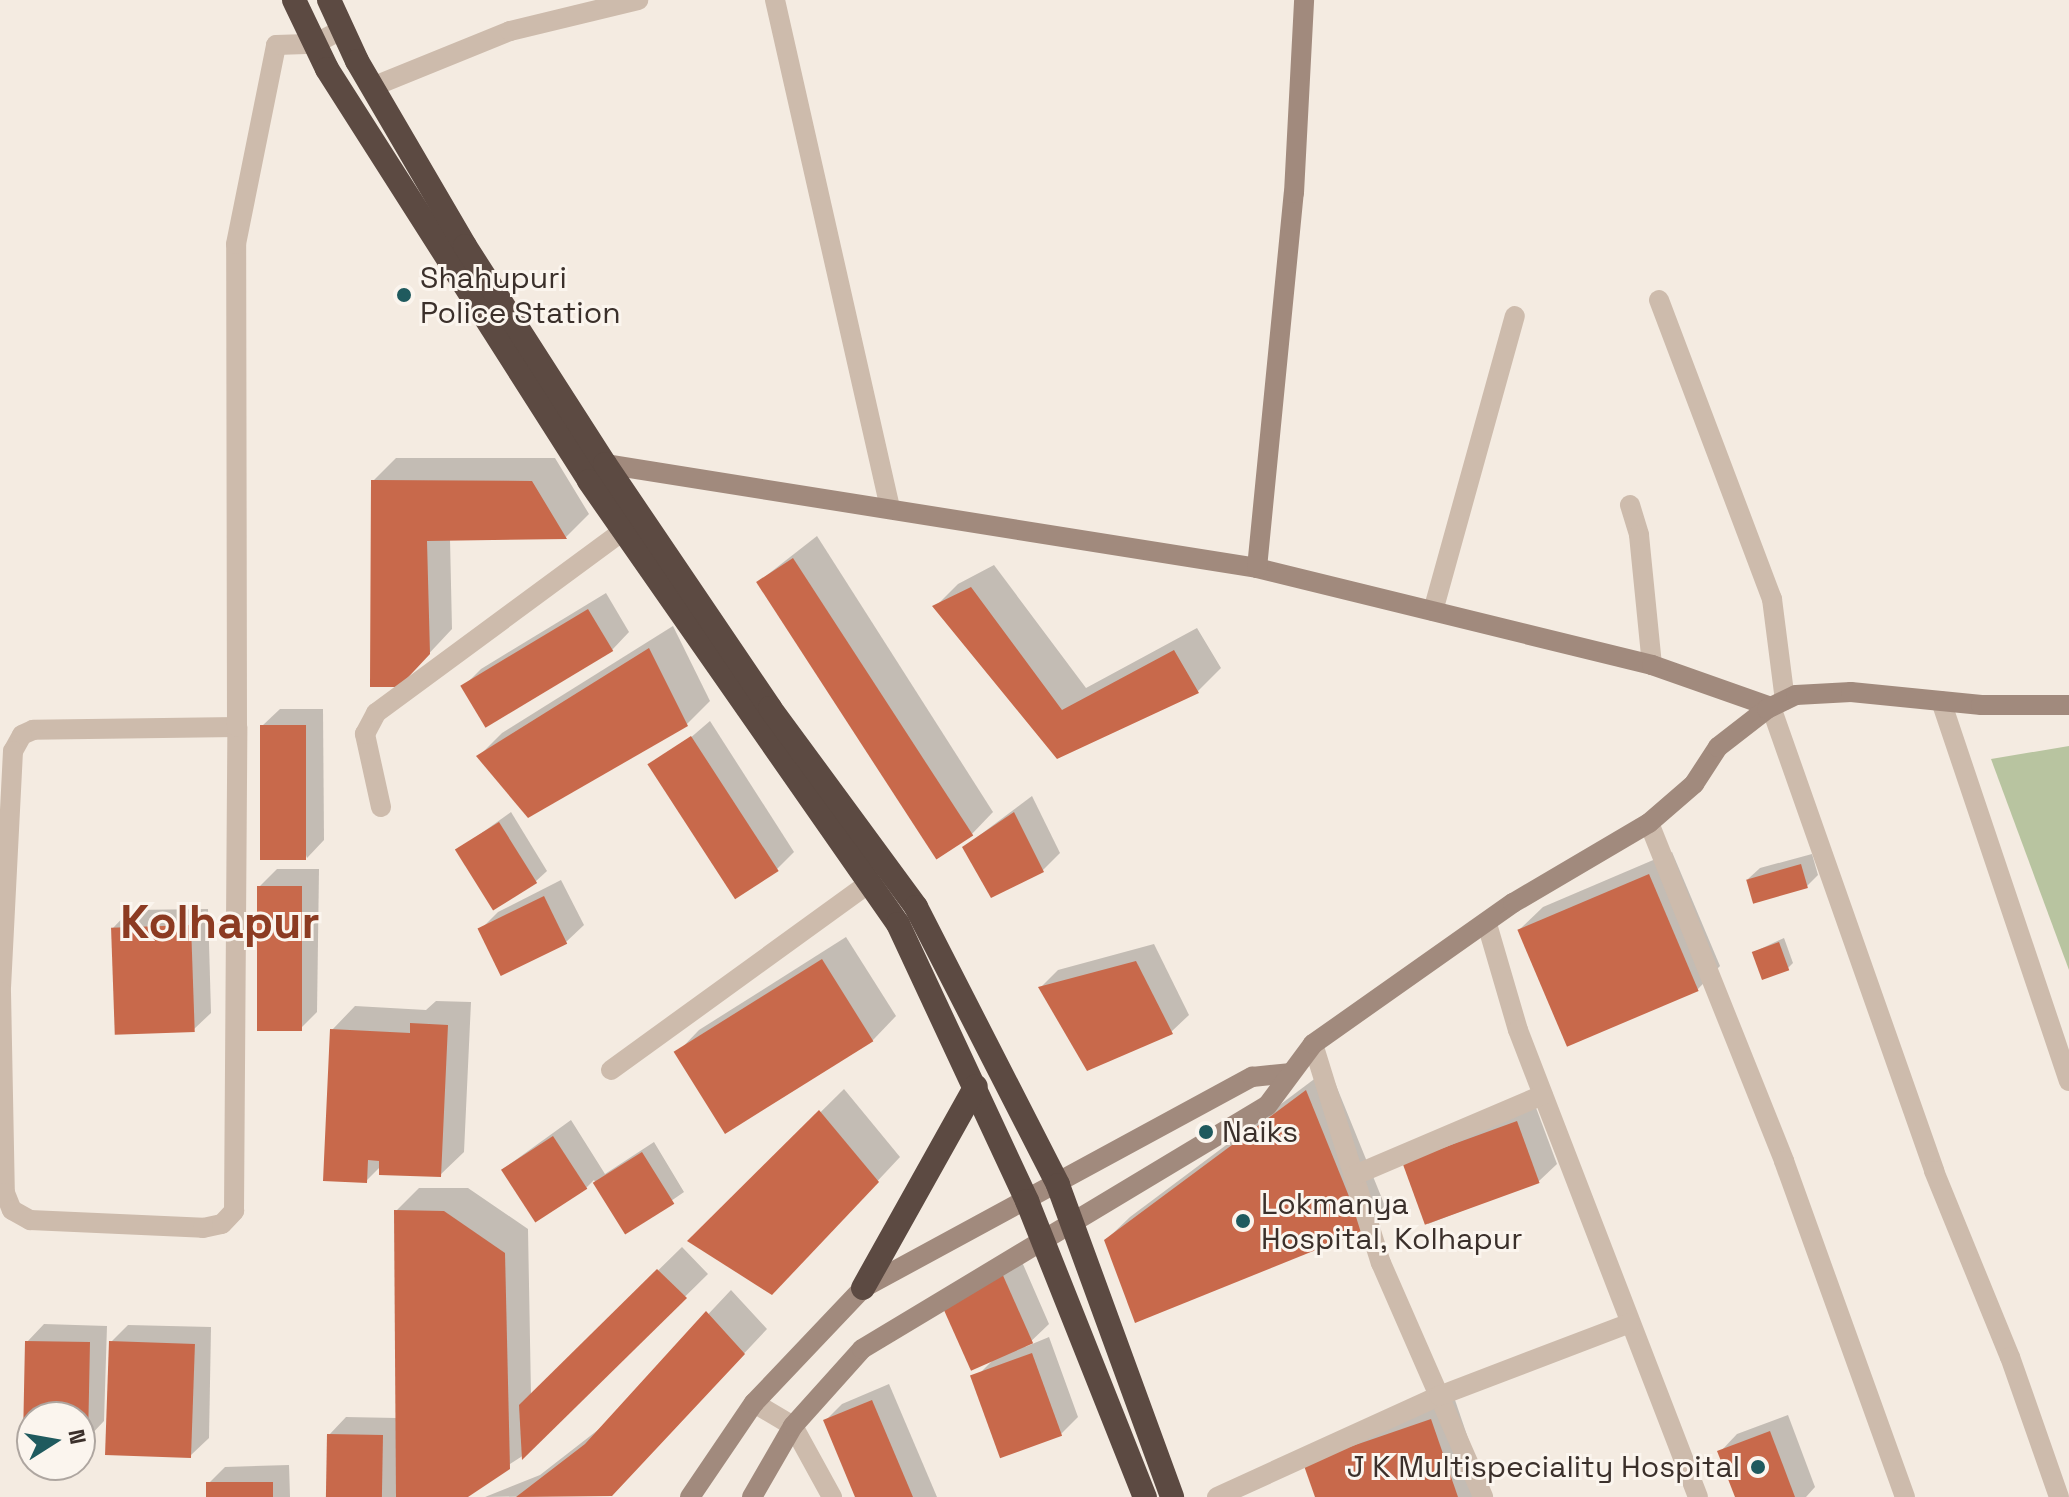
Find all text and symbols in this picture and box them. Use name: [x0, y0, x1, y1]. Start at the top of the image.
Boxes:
place label: Shahupuri Police Station: [420, 260, 621, 330]
marker: Shahupuri Police Station: [395, 286, 413, 304]
district label: Kolhapur: [120, 894, 320, 950]
place label: Naiks: [1222, 1114, 1298, 1150]
marker: Naiks: [1197, 1123, 1215, 1141]
place label: Lokmanya Hospital, Kolhapur: [1261, 1186, 1523, 1256]
marker: Lokmanya Hospital, Kolhapur: [1232, 1210, 1254, 1232]
north arrow: [16, 1401, 96, 1481]
text: N: [62, 1427, 93, 1447]
place label: J K Multispeciality Hospital: [1347, 1449, 1740, 1485]
marker: J K Multispeciality Hospital: [1747, 1456, 1769, 1478]

